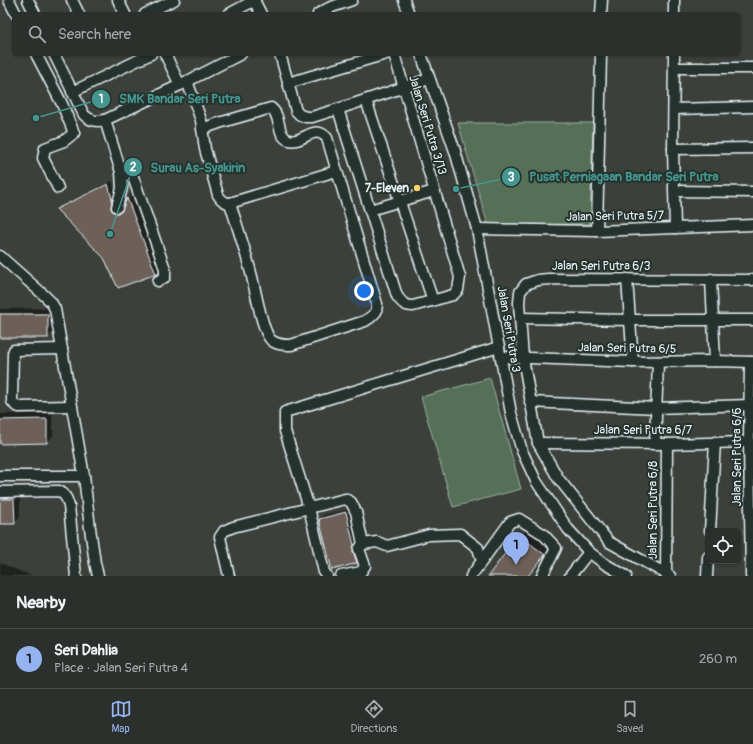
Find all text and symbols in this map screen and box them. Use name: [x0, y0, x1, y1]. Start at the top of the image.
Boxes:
search box: [12, 12, 741, 56]
icon: search: [26, 23, 48, 45]
text: Search here: [58, 25, 131, 44]
street label: Jalan Seri Putra 3/13: [405, 74, 450, 177]
callout: SMK Bandar Seri Putra: [91, 86, 249, 111]
text: SMK Bandar Seri Putra: [119, 91, 241, 107]
text: 1: [99, 92, 103, 107]
callout: Surau As-Syakirin: [123, 155, 254, 180]
text: 2: [130, 160, 137, 175]
text: Surau As-Syakirin: [151, 160, 246, 176]
callout: Pusat Perniagaan Bandar Seri Putra: [501, 164, 726, 189]
text: Pusat Perniagaan Bandar Seri Putra: [529, 169, 719, 185]
text: 3: [508, 170, 515, 185]
place label: 7-Eleven: [365, 181, 409, 196]
marker: 7-Eleven: [412, 183, 422, 193]
street label: Jalan Seri Putra 5/7: [566, 208, 665, 225]
street label: Jalan Seri Putra 6/3: [552, 259, 651, 274]
your location: [354, 281, 374, 301]
street label: Jalan Seri Putra 3: [494, 285, 524, 374]
street label: Jalan Seri Putra 6/5: [578, 340, 676, 357]
street label: Jalan Seri Putra 6/6: [730, 407, 745, 506]
street label: Jalan Seri Putra 6/7: [594, 423, 693, 438]
street label: Jalan Seri Putra 6/8: [646, 461, 661, 559]
map controls: [705, 528, 741, 564]
button: locate: [705, 528, 741, 564]
pin: 1: [503, 532, 529, 565]
text: Nearby: [16, 592, 65, 613]
text: Seri Dahlia: [54, 641, 118, 660]
text: 1: [26, 651, 32, 667]
text: 260 m: [699, 651, 737, 667]
text: Place · Jalan Seri Putra 4: [54, 660, 188, 676]
tab: Map: [110, 698, 132, 735]
tab: Directions: [351, 698, 397, 735]
tab: Saved: [616, 698, 643, 735]

